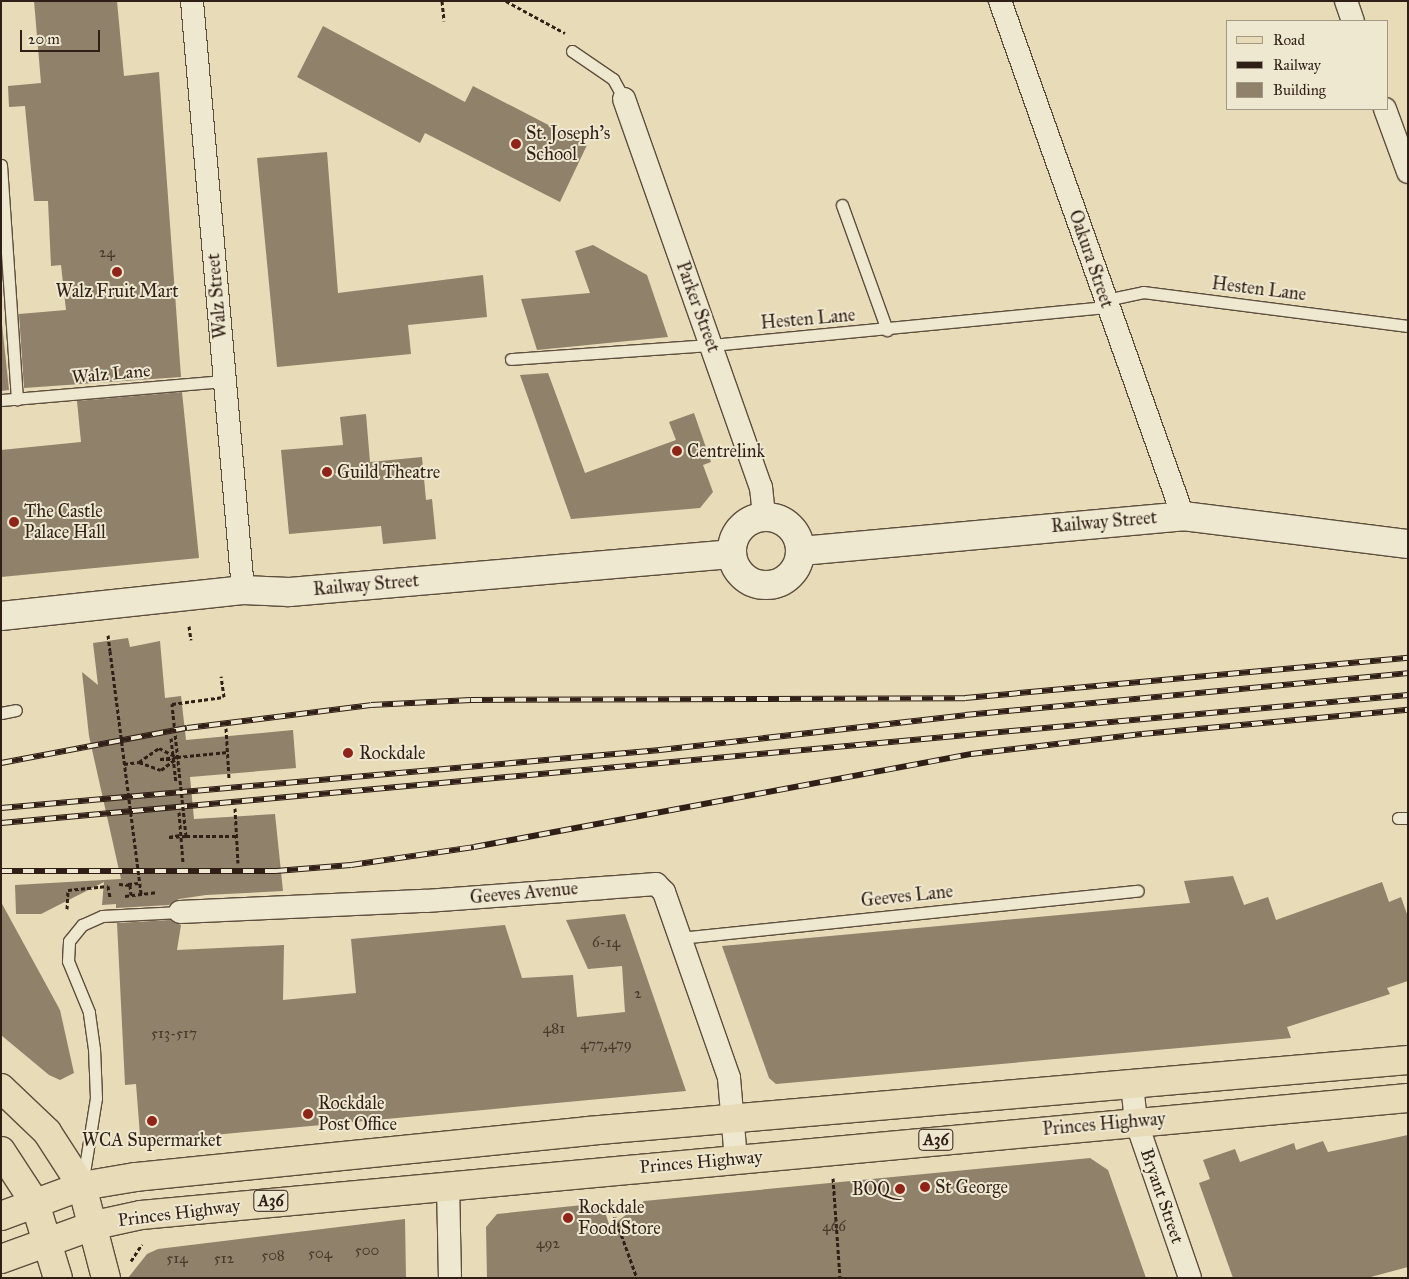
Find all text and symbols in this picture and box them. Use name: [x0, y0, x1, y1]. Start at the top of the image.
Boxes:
scale bar: [22, 20, 102, 52]
legend: [1226, 20, 1389, 110]
text: 20 m: [28, 30, 60, 48]
text: Road: [1273, 31, 1305, 49]
text: Railway: [1273, 56, 1321, 74]
text: Building: [1273, 81, 1326, 99]
place label: St. Joseph's School: [526, 123, 610, 166]
marker: St. Joseph's School: [510, 138, 522, 150]
street label: Oakura Street: [1064, 207, 1118, 311]
house number: 24: [99, 244, 115, 262]
street label: Walz Street: [203, 252, 231, 340]
street label: Parker Street: [672, 259, 724, 355]
marker: Walz Fruit Mart: [111, 266, 123, 278]
street label: Hesten Lane: [1211, 272, 1307, 306]
place label: Walz Fruit Mart: [55, 280, 179, 302]
street label: Hesten Lane: [760, 304, 856, 334]
street label: Walz Lane: [71, 360, 151, 388]
place label: Centrelink: [687, 440, 765, 462]
marker: Centrelink: [671, 445, 683, 457]
place label: Guild Theatre: [337, 461, 440, 483]
marker: Guild Theatre: [321, 466, 333, 478]
place label: The Castle Palace Hall: [24, 501, 106, 544]
street label: Railway Street: [1050, 507, 1158, 537]
marker: The Castle Palace Hall: [8, 516, 20, 528]
street label: Railway Street: [312, 570, 420, 600]
place label: Rockdale: [359, 742, 425, 764]
marker: Rockdale: [341, 746, 355, 760]
street label: Geeves Avenue: [469, 878, 579, 908]
street label: Geeves Lane: [860, 880, 954, 912]
house number: 6-14: [592, 934, 620, 952]
house number: 2: [634, 985, 642, 1003]
house number: 481: [543, 1020, 565, 1038]
house number: 513-517: [151, 1025, 197, 1043]
house number: 477,479: [580, 1036, 632, 1054]
place label: Rockdale Post Office: [318, 1093, 397, 1136]
marker: Rockdale Post Office: [302, 1108, 314, 1120]
street label: Princes Highway: [1042, 1108, 1166, 1140]
marker: WCA Supermarket: [146, 1115, 158, 1127]
road number: A36: [917, 1126, 955, 1154]
place label: WCA Supermarket: [82, 1129, 222, 1151]
street label: Princes Highway: [639, 1146, 763, 1178]
street label: Bryant Street: [1136, 1146, 1188, 1246]
place label: St George: [935, 1176, 1008, 1198]
place label: BOQ: [852, 1178, 890, 1200]
marker: St George: [919, 1181, 931, 1193]
marker: BOQ: [894, 1183, 906, 1195]
road number: A36: [252, 1188, 290, 1214]
street label: Princes Highway: [116, 1195, 242, 1231]
place label: Rockdale Food Store: [578, 1197, 661, 1240]
marker: Rockdale Food Store: [562, 1212, 574, 1224]
house number: 466: [822, 1218, 846, 1236]
house number: 492: [536, 1235, 560, 1253]
house number: 500: [355, 1242, 379, 1260]
house number: 504: [308, 1245, 332, 1263]
house number: 508: [261, 1247, 285, 1265]
house number: 514: [166, 1250, 188, 1268]
house number: 512: [214, 1250, 234, 1268]

